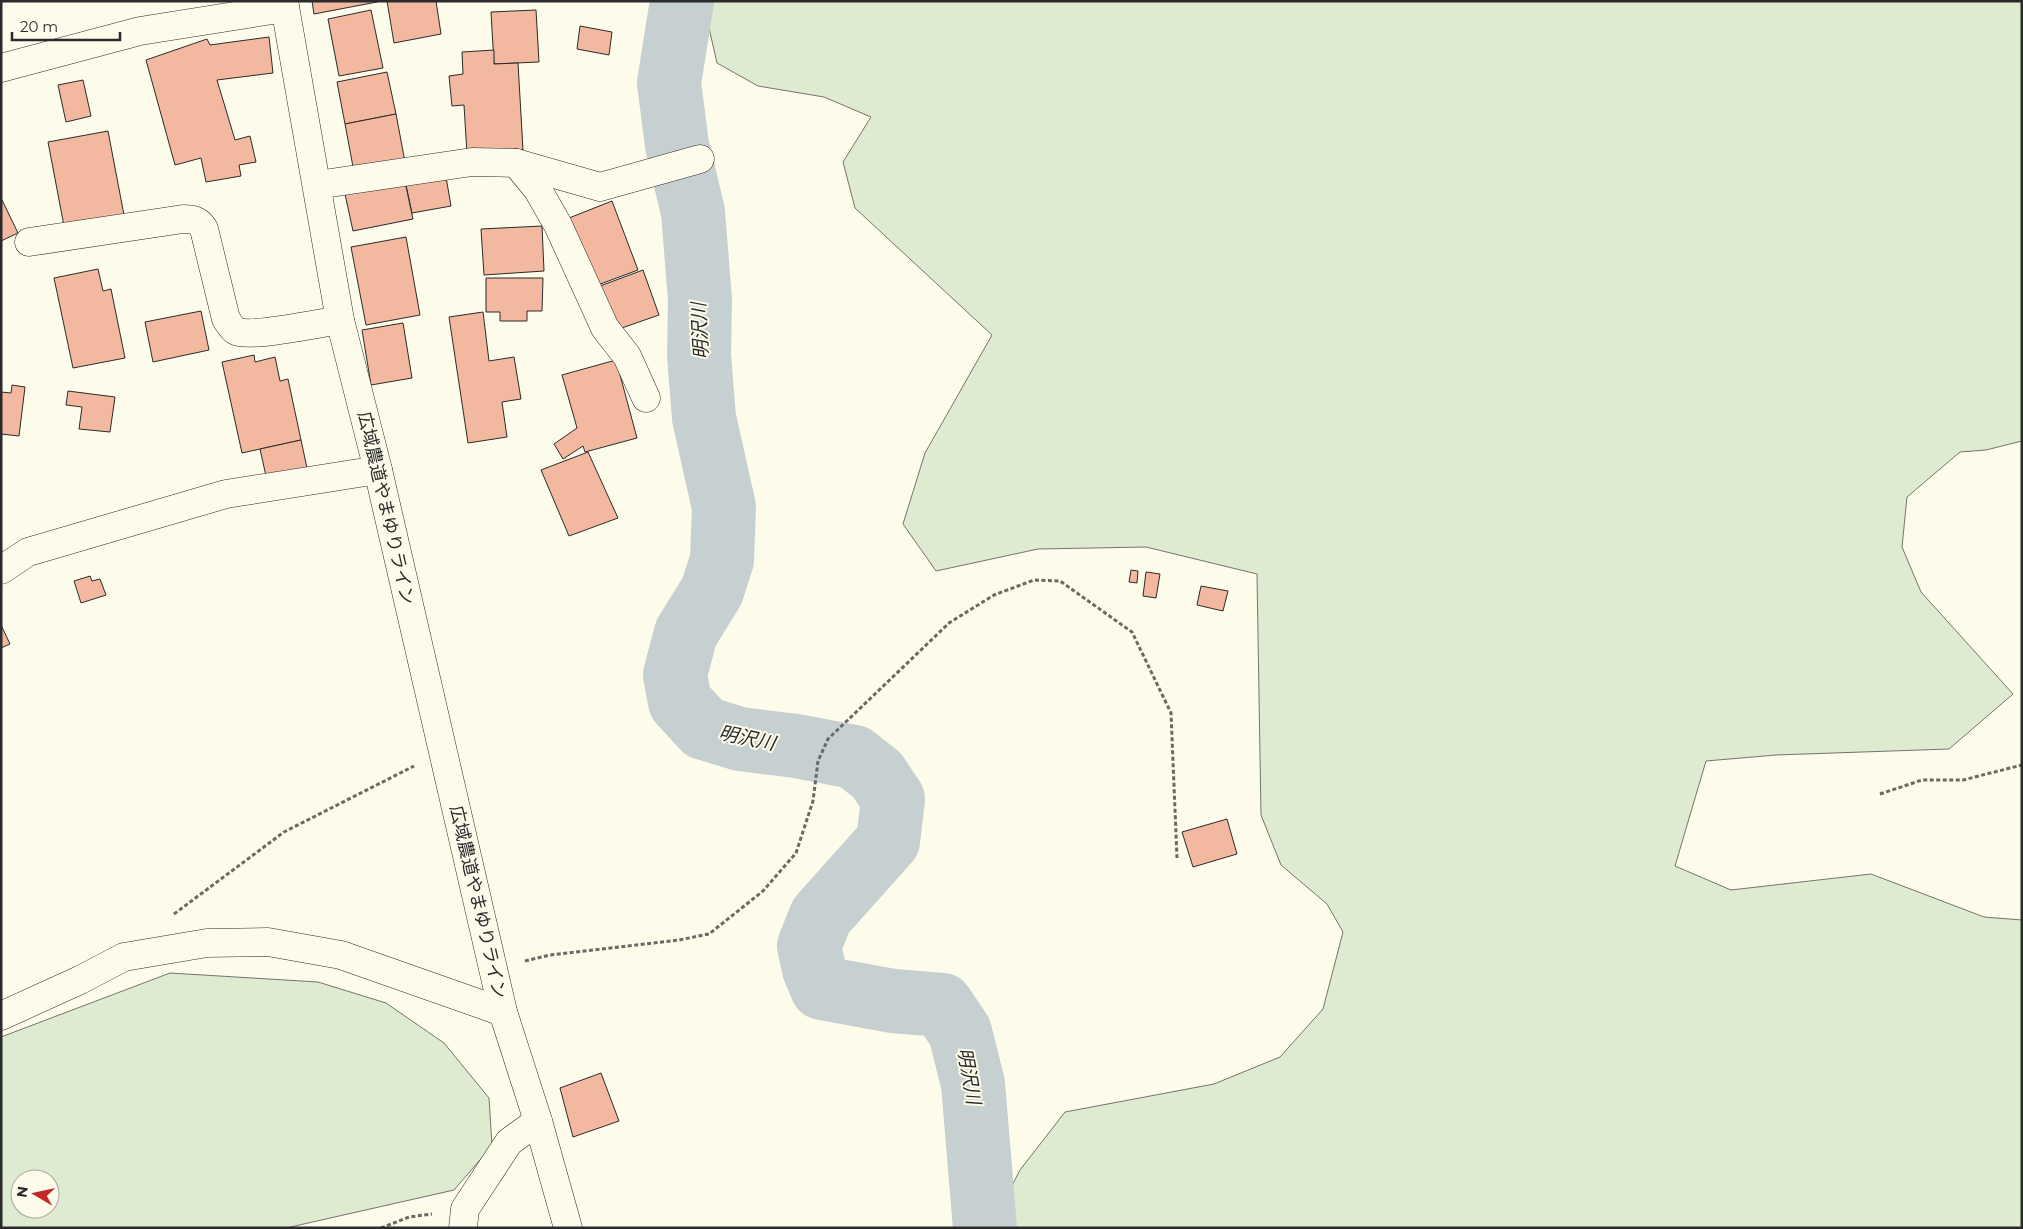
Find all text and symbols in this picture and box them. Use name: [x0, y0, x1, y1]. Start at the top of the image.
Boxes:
scale bar: [12, 10, 120, 42]
text: 20 m: [20, 17, 58, 36]
water label: 明沢川: [687, 300, 713, 360]
street label: 広域農道やまゆりライン: [353, 409, 419, 607]
water label: 明沢川: [717, 721, 779, 756]
street label: 広域農道やまゆりライン: [445, 803, 511, 1001]
water label: 明沢川: [953, 1046, 986, 1108]
north arrow: [10, 1169, 60, 1219]
text: N: [12, 1185, 32, 1199]

